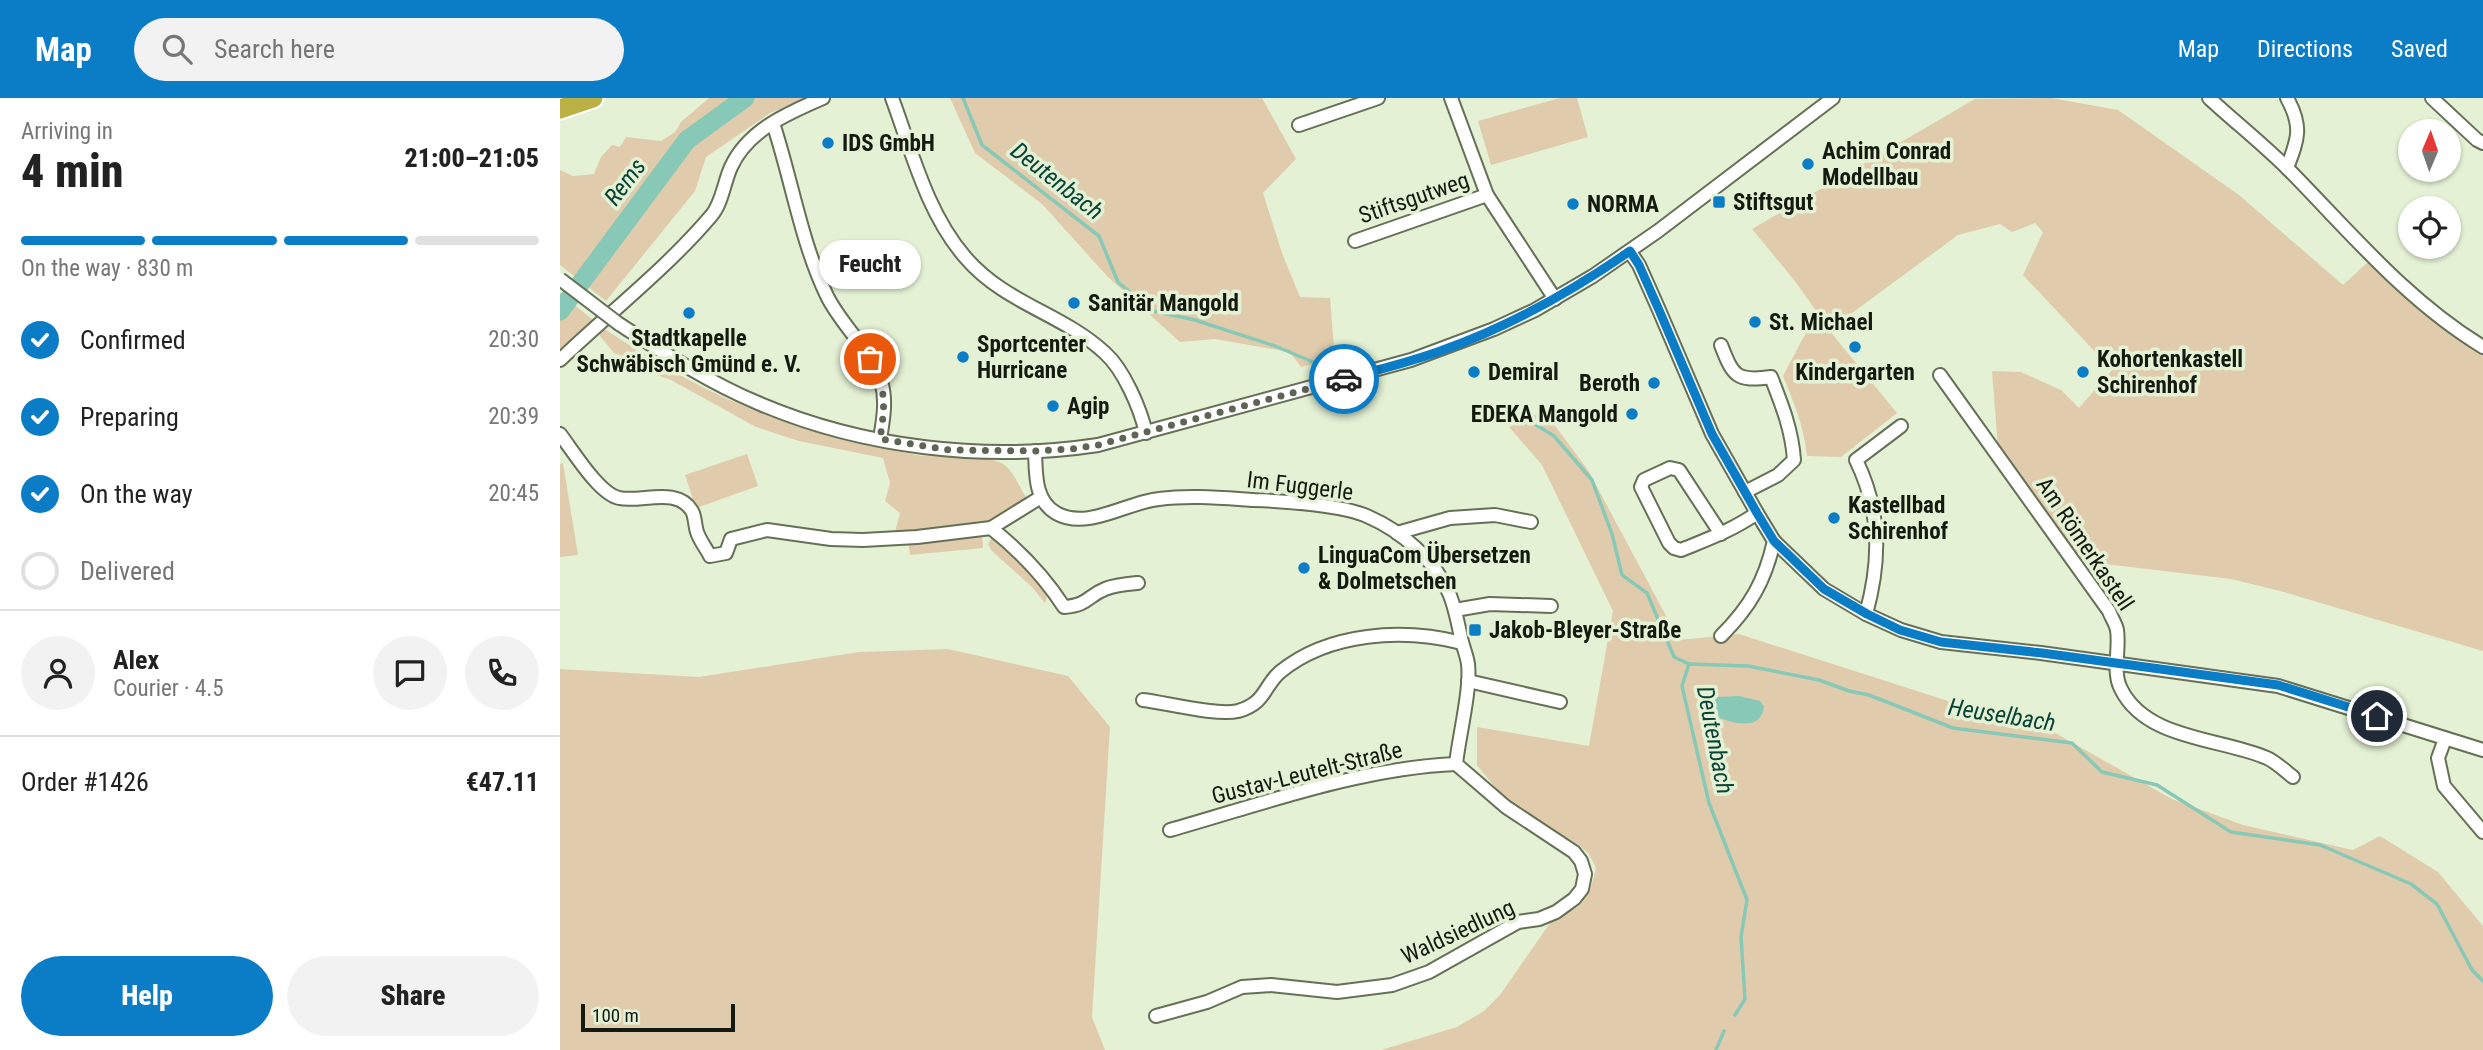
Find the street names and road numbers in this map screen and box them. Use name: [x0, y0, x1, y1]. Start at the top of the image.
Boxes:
street label: Stiftsgutweg: [1355, 167, 1473, 229]
street label: Im Fuggerle: [1245, 466, 1355, 506]
street label: Am Römerkastell: [2031, 472, 2139, 616]
street label: Gustav-Leutelt-Straße: [1209, 736, 1405, 810]
street label: Waldsiedlung: [1397, 894, 1519, 970]

